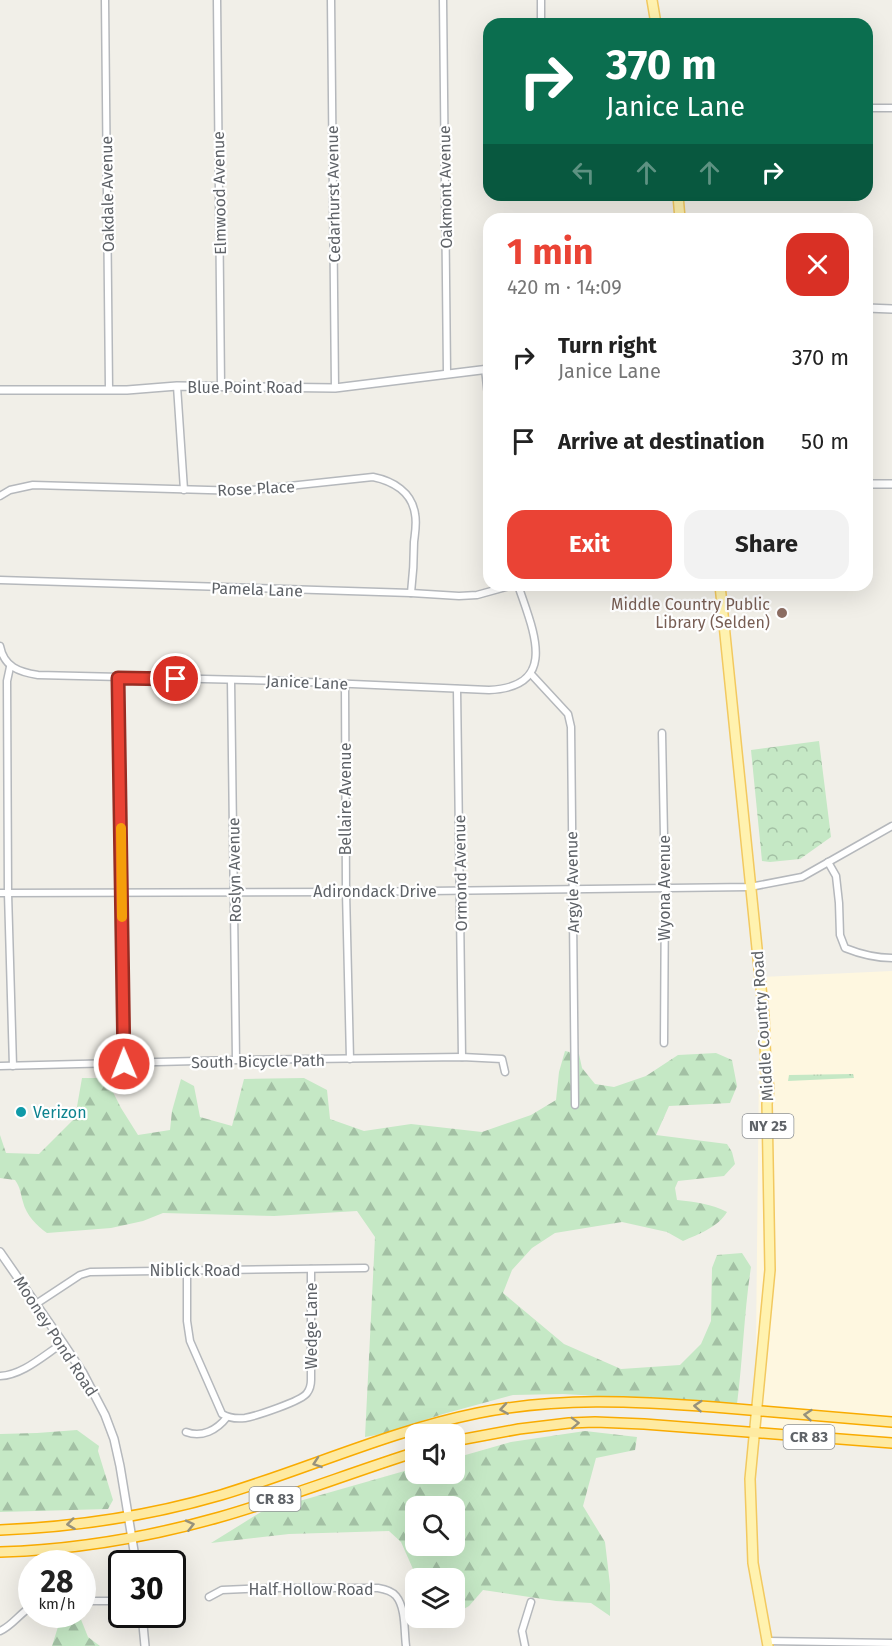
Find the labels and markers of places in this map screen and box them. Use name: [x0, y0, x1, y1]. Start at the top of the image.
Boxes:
place label: Middle Country Public Library (Selden): [611, 595, 770, 632]
marker: Middle Country Public Library (Selden): [775, 606, 789, 620]
pin: [150, 653, 201, 704]
place label: Verizon: [33, 1103, 87, 1122]
marker: Verizon: [14, 1105, 28, 1119]

